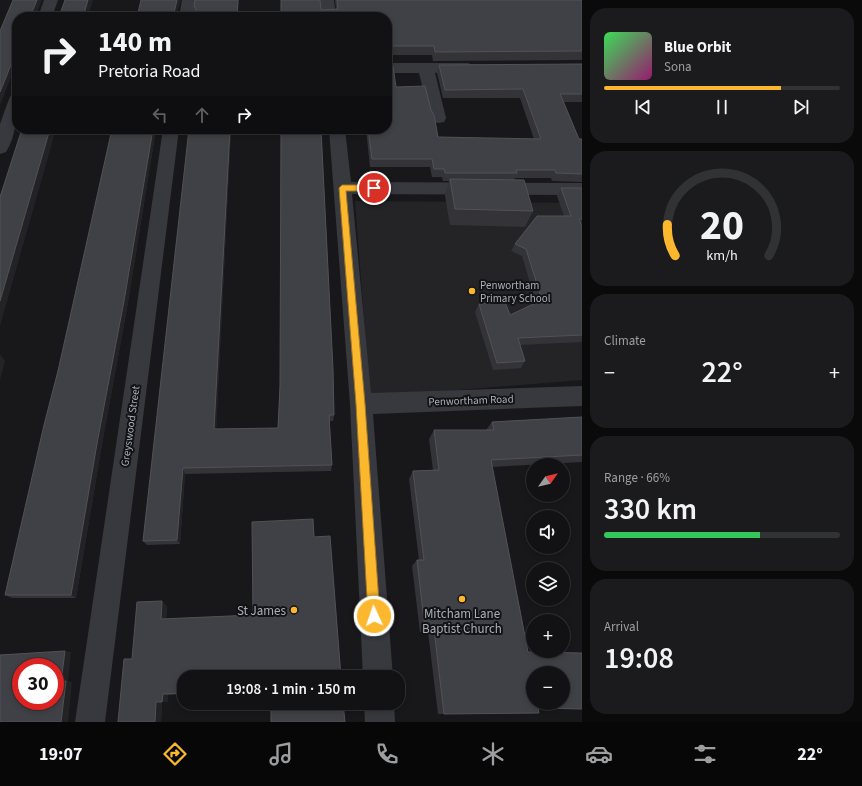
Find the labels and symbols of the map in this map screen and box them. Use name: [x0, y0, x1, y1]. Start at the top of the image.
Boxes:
pin: [357, 171, 391, 205]
place label: Penwortham Primary School: [480, 278, 551, 306]
marker: Penwortham Primary School: [467, 286, 477, 296]
street label: Greyswood Street: [117, 384, 144, 467]
street label: Penwortham Road: [428, 392, 514, 409]
north arrow: [526, 458, 570, 502]
marker: Mitcham Lane Baptist Church: [457, 594, 467, 604]
position arrow: [353, 595, 395, 637]
place label: St James: [237, 602, 287, 620]
marker: St James: [289, 605, 299, 615]
place label: Mitcham Lane Baptist Church: [422, 605, 502, 638]
speed limit sign: 30: [12, 658, 64, 710]

